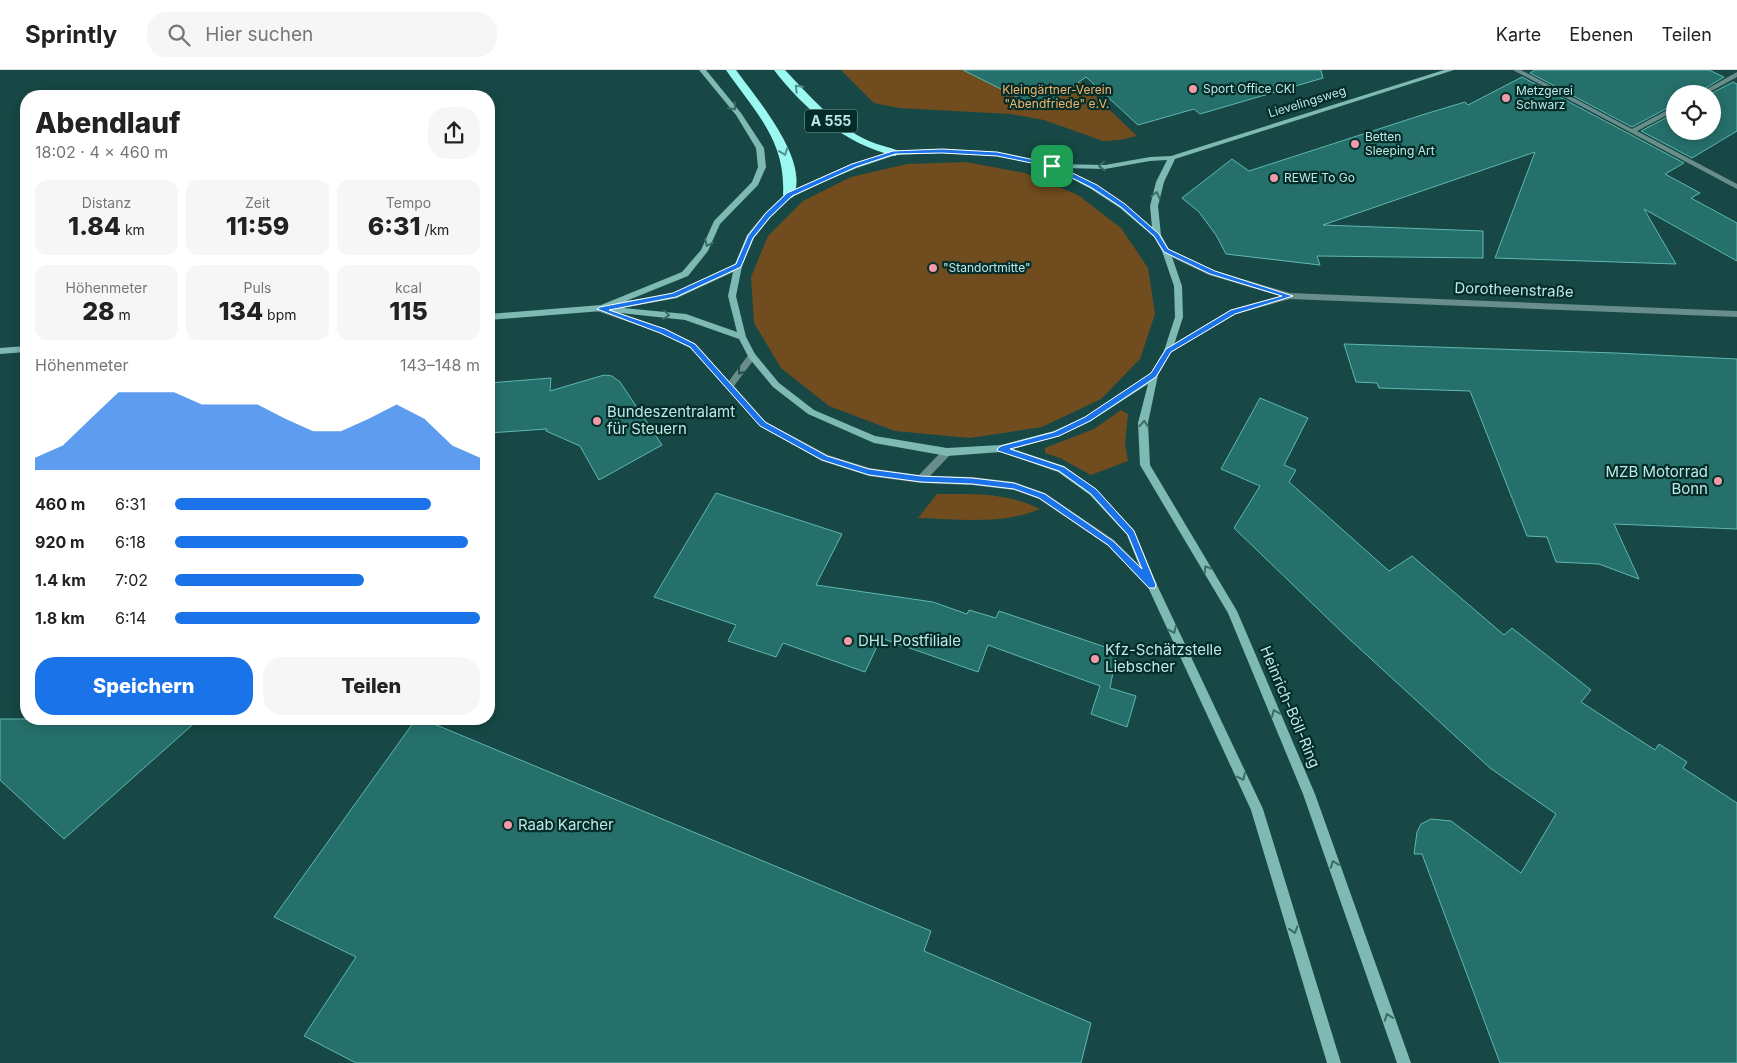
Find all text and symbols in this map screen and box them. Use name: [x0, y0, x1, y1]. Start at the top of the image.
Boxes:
search box: [147, 12, 497, 57]
text: Sprintly: [25, 20, 117, 49]
icon: search: [165, 21, 193, 49]
text: Hier suchen: [205, 23, 313, 46]
text: Karte: [1496, 24, 1541, 45]
text: Ebenen: [1569, 24, 1633, 45]
text: Teilen: [1661, 24, 1712, 45]
place label: Sport Office CKI: [1203, 81, 1295, 96]
park label: Kleingärtner-Verein "Abendfriede" e.V.: [1002, 82, 1112, 111]
marker: Sport Office CKI: [1187, 83, 1199, 95]
street label: Lievelingsweg: [1266, 83, 1348, 120]
place label: Metzgerei Schwarz: [1516, 83, 1573, 112]
one-way arrow: [794, 85, 803, 94]
map controls: [1666, 85, 1721, 140]
button: locate: [1666, 85, 1721, 140]
marker: Metzgerei Schwarz: [1500, 92, 1512, 104]
one-way arrow: [727, 101, 736, 110]
text: Abendlauf: [35, 106, 181, 140]
button: share: [428, 107, 480, 159]
road number: A 555: [805, 110, 857, 132]
place label: Betten Sleeping Art: [1365, 129, 1435, 158]
marker: Betten Sleeping Art: [1349, 138, 1361, 150]
text: 18:02 · 4 × 460 m: [35, 142, 168, 162]
pin: [1031, 145, 1073, 187]
one-way arrow: [779, 148, 789, 156]
icon: arrive: [1038, 152, 1066, 180]
one-way arrow: [1098, 161, 1106, 172]
place label: REWE To Go: [1284, 170, 1355, 185]
marker: REWE To Go: [1268, 172, 1280, 184]
one-way arrow: [1151, 192, 1161, 200]
text: Distanz: [82, 194, 131, 211]
text: Zeit: [245, 194, 270, 211]
text: Tempo: [386, 194, 431, 211]
text: 1.84: [68, 211, 121, 241]
text: 11:59: [226, 211, 289, 241]
text: 6:31: [368, 211, 420, 241]
text: km: [121, 221, 145, 238]
text: /km: [420, 221, 449, 238]
one-way arrow: [704, 238, 714, 247]
place label: "Standortmitte": [943, 260, 1031, 275]
marker: "Standortmitte": [927, 262, 939, 274]
street label: Dorotheenstraße: [1454, 278, 1574, 301]
text: Höhenmeter: [66, 279, 147, 296]
text: Puls: [244, 279, 272, 296]
text: kcal: [395, 279, 422, 296]
text: 28: [82, 296, 115, 326]
text: 134: [218, 296, 263, 326]
text: 115: [389, 296, 428, 326]
text: m: [115, 306, 131, 323]
text: bpm: [263, 306, 297, 323]
one-way arrow: [662, 310, 670, 321]
text: Höhenmeter: [35, 355, 129, 375]
text: 143–148 m: [400, 355, 480, 375]
one-way arrow: [738, 365, 747, 375]
place label: Bundeszentralamt für Steuern: [607, 402, 735, 438]
marker: Bundeszentralamt für Steuern: [591, 415, 603, 427]
one-way arrow: [1138, 419, 1149, 427]
place label: MZB Motorrad Bonn: [1606, 462, 1708, 498]
marker: MZB Motorrad Bonn: [1712, 475, 1724, 487]
text: 460 m: [35, 494, 85, 514]
text: 6:31: [115, 494, 146, 514]
text: 920 m: [35, 532, 85, 552]
text: 6:18: [115, 532, 146, 552]
one-way arrow: [1204, 566, 1214, 575]
text: 1.4 km: [35, 570, 86, 590]
text: 7:02: [115, 570, 148, 590]
text: 1.8 km: [35, 608, 85, 628]
text: 6:14: [115, 608, 146, 628]
one-way arrow: [1167, 624, 1177, 633]
place label: DHL Postfiliale: [858, 631, 961, 650]
marker: DHL Postfiliale: [842, 635, 854, 647]
place label: Kfz-Schätzstelle Liebscher: [1105, 640, 1222, 676]
street label: Heinrich-Böll-Ring: [1256, 643, 1325, 771]
marker: Kfz-Schätzstelle Liebscher: [1089, 653, 1101, 665]
button: Speichern: [35, 657, 253, 715]
button: Teilen: [263, 657, 480, 715]
one-way arrow: [1270, 709, 1280, 717]
one-way arrow: [1236, 772, 1246, 781]
place label: Raab Karcher: [518, 815, 614, 834]
marker: Raab Karcher: [502, 819, 514, 831]
one-way arrow: [1330, 860, 1340, 869]
one-way arrow: [1288, 926, 1298, 934]
one-way arrow: [1384, 1013, 1394, 1022]

